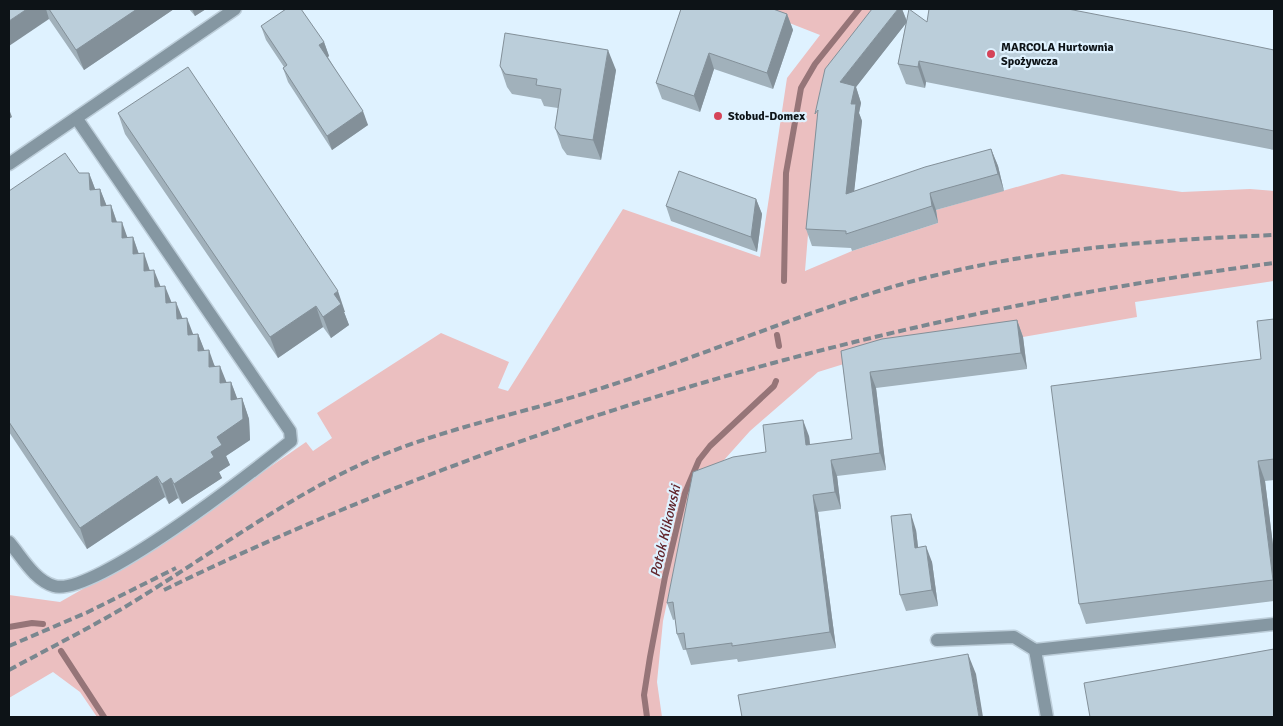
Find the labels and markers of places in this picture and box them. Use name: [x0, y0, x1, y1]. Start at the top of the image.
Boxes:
place label: MARCOLA Hurtownia Spożywcza: [1001, 40, 1114, 69]
marker: MARCOLA Hurtownia Spożywcza: [985, 48, 997, 60]
place label: Stobud-Domex: [728, 109, 805, 124]
marker: Stobud-Domex: [712, 110, 724, 122]

